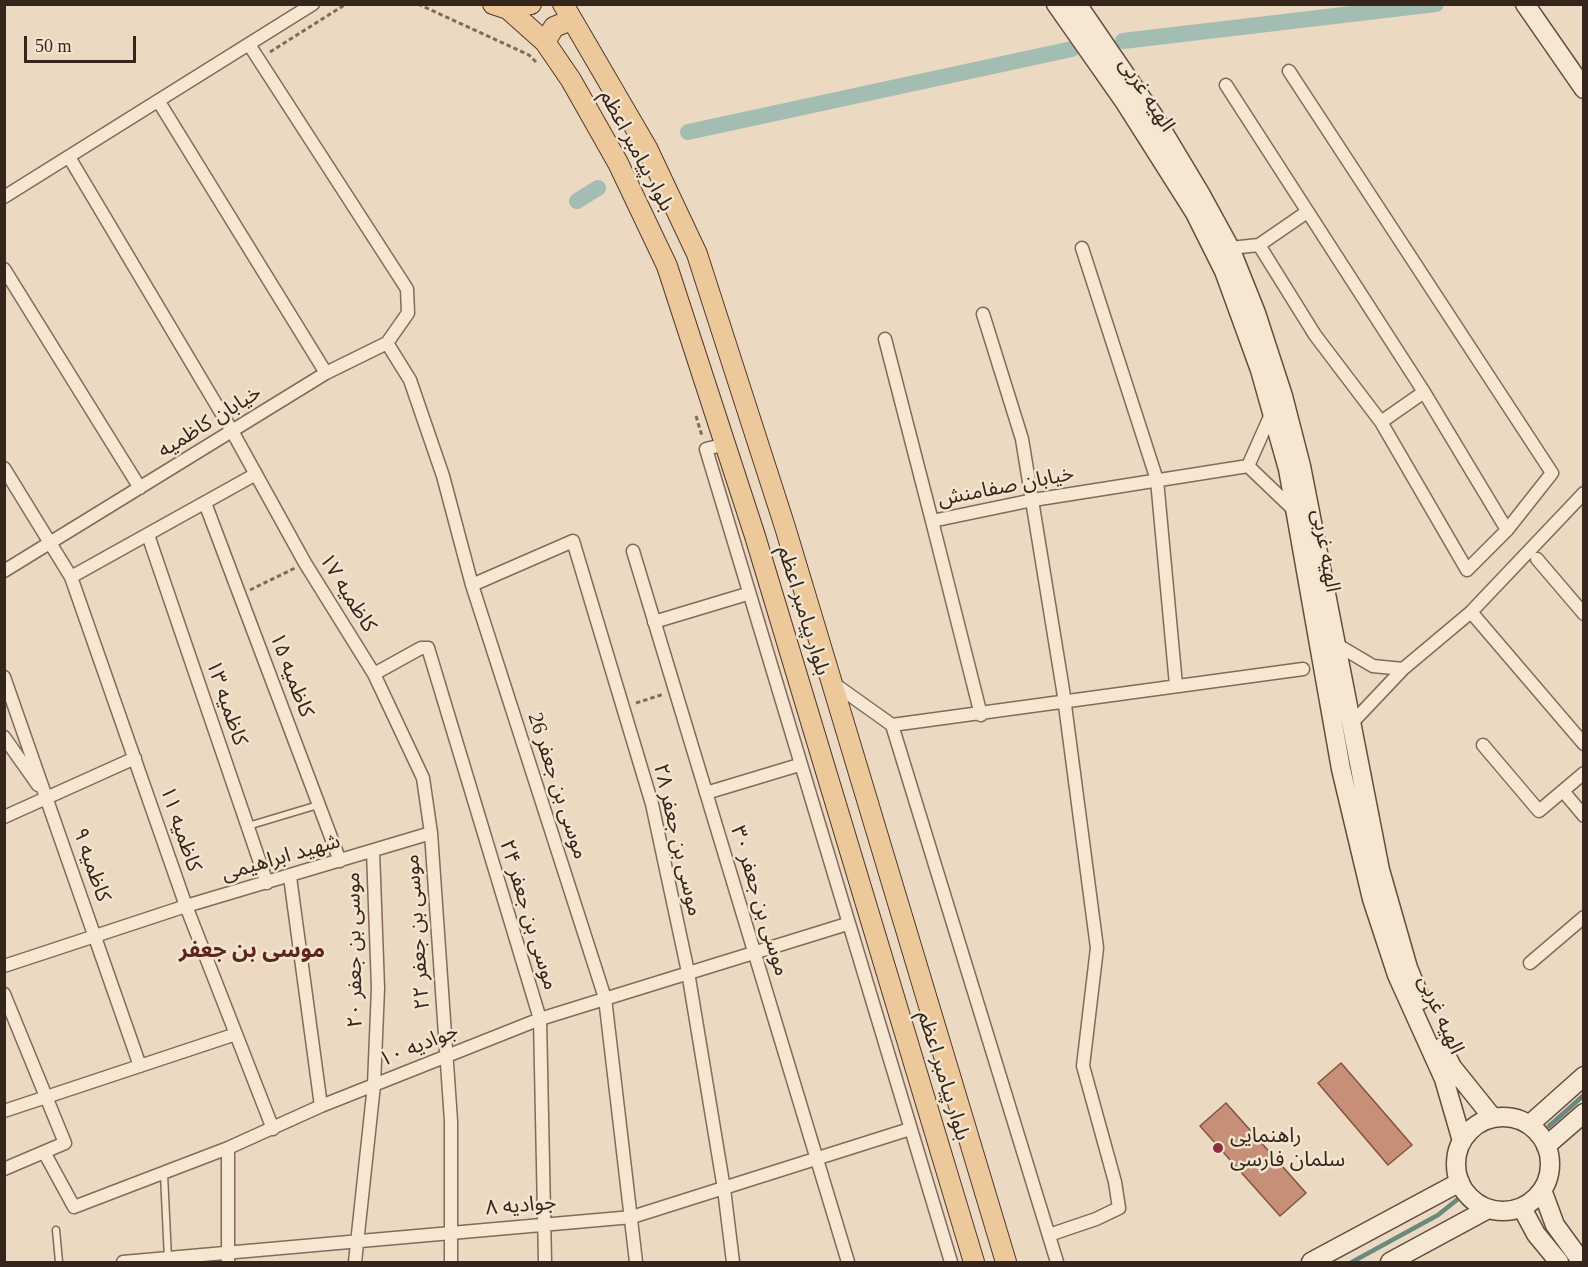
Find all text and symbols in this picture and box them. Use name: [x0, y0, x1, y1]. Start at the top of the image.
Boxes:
scale bar: [27, 24, 140, 62]
text: 50 m: [35, 36, 72, 56]
street label: الهیه غربی: [1113, 53, 1179, 137]
street label: بلوار پیامبر اعظم: [593, 86, 679, 216]
street label: خیابان کاظمیه: [154, 380, 266, 464]
street label: خیابان صفامنش: [936, 461, 1076, 513]
street label: الهیه غربی: [1305, 508, 1345, 594]
street label: بلوار پیامبر اعظم: [771, 543, 835, 679]
street label: کاظمیه ۱۷: [313, 549, 381, 637]
street label: کاظمیه ۱۵: [263, 629, 319, 721]
street label: کاظمیه ۱۳: [200, 657, 252, 749]
street label: موسی بن جعفر 26: [521, 710, 593, 862]
street label: موسی بن جعفر ۲۸: [647, 761, 707, 919]
street label: کاظمیه ۱۱: [154, 783, 206, 875]
street label: موسی بن جعفر ۳۰: [724, 823, 794, 979]
street label: کاظمیه ۹: [67, 825, 115, 905]
street label: شهید ابراهیمی: [219, 829, 343, 887]
street label: موسی بن جعفر ۲۴: [493, 837, 563, 993]
street label: موسی بن جعفر ۲۲: [400, 853, 436, 1011]
street label: موسی بن جعفر ۲۰: [341, 872, 369, 1028]
district label: موسی بن جعفر: [179, 938, 325, 964]
street label: الهیه غربی: [1411, 972, 1469, 1058]
street label: بلوار پیامبر اعظم: [911, 1008, 975, 1144]
street label: جوادیه ۱۰: [376, 1019, 462, 1073]
place label: راهنمایی سلمان فارسی: [1230, 1123, 1345, 1173]
marker: راهنمایی سلمان فارسی: [1211, 1141, 1225, 1155]
street label: جوادیه ۸: [485, 1190, 557, 1222]

